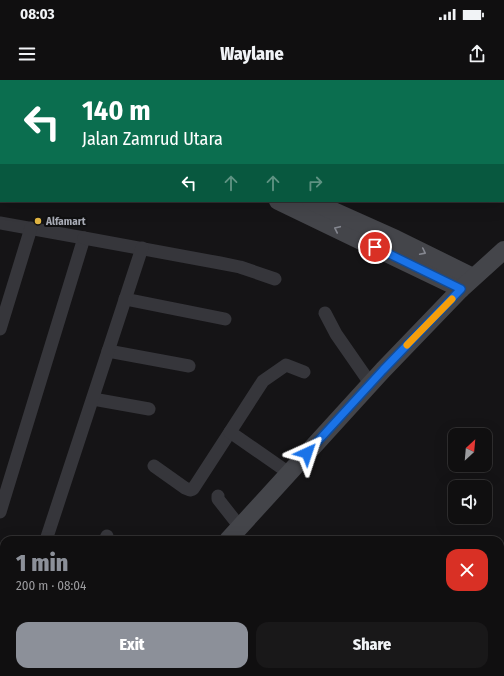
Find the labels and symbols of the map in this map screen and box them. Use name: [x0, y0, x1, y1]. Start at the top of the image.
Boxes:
place label: Alfamart: [45, 215, 86, 228]
marker: Alfamart: [33, 216, 43, 226]
one-way arrow: [334, 226, 342, 234]
pin: [358, 230, 392, 264]
one-way arrow: [419, 247, 426, 255]
north arrow: [448, 428, 492, 472]
position arrow: [286, 432, 328, 474]

